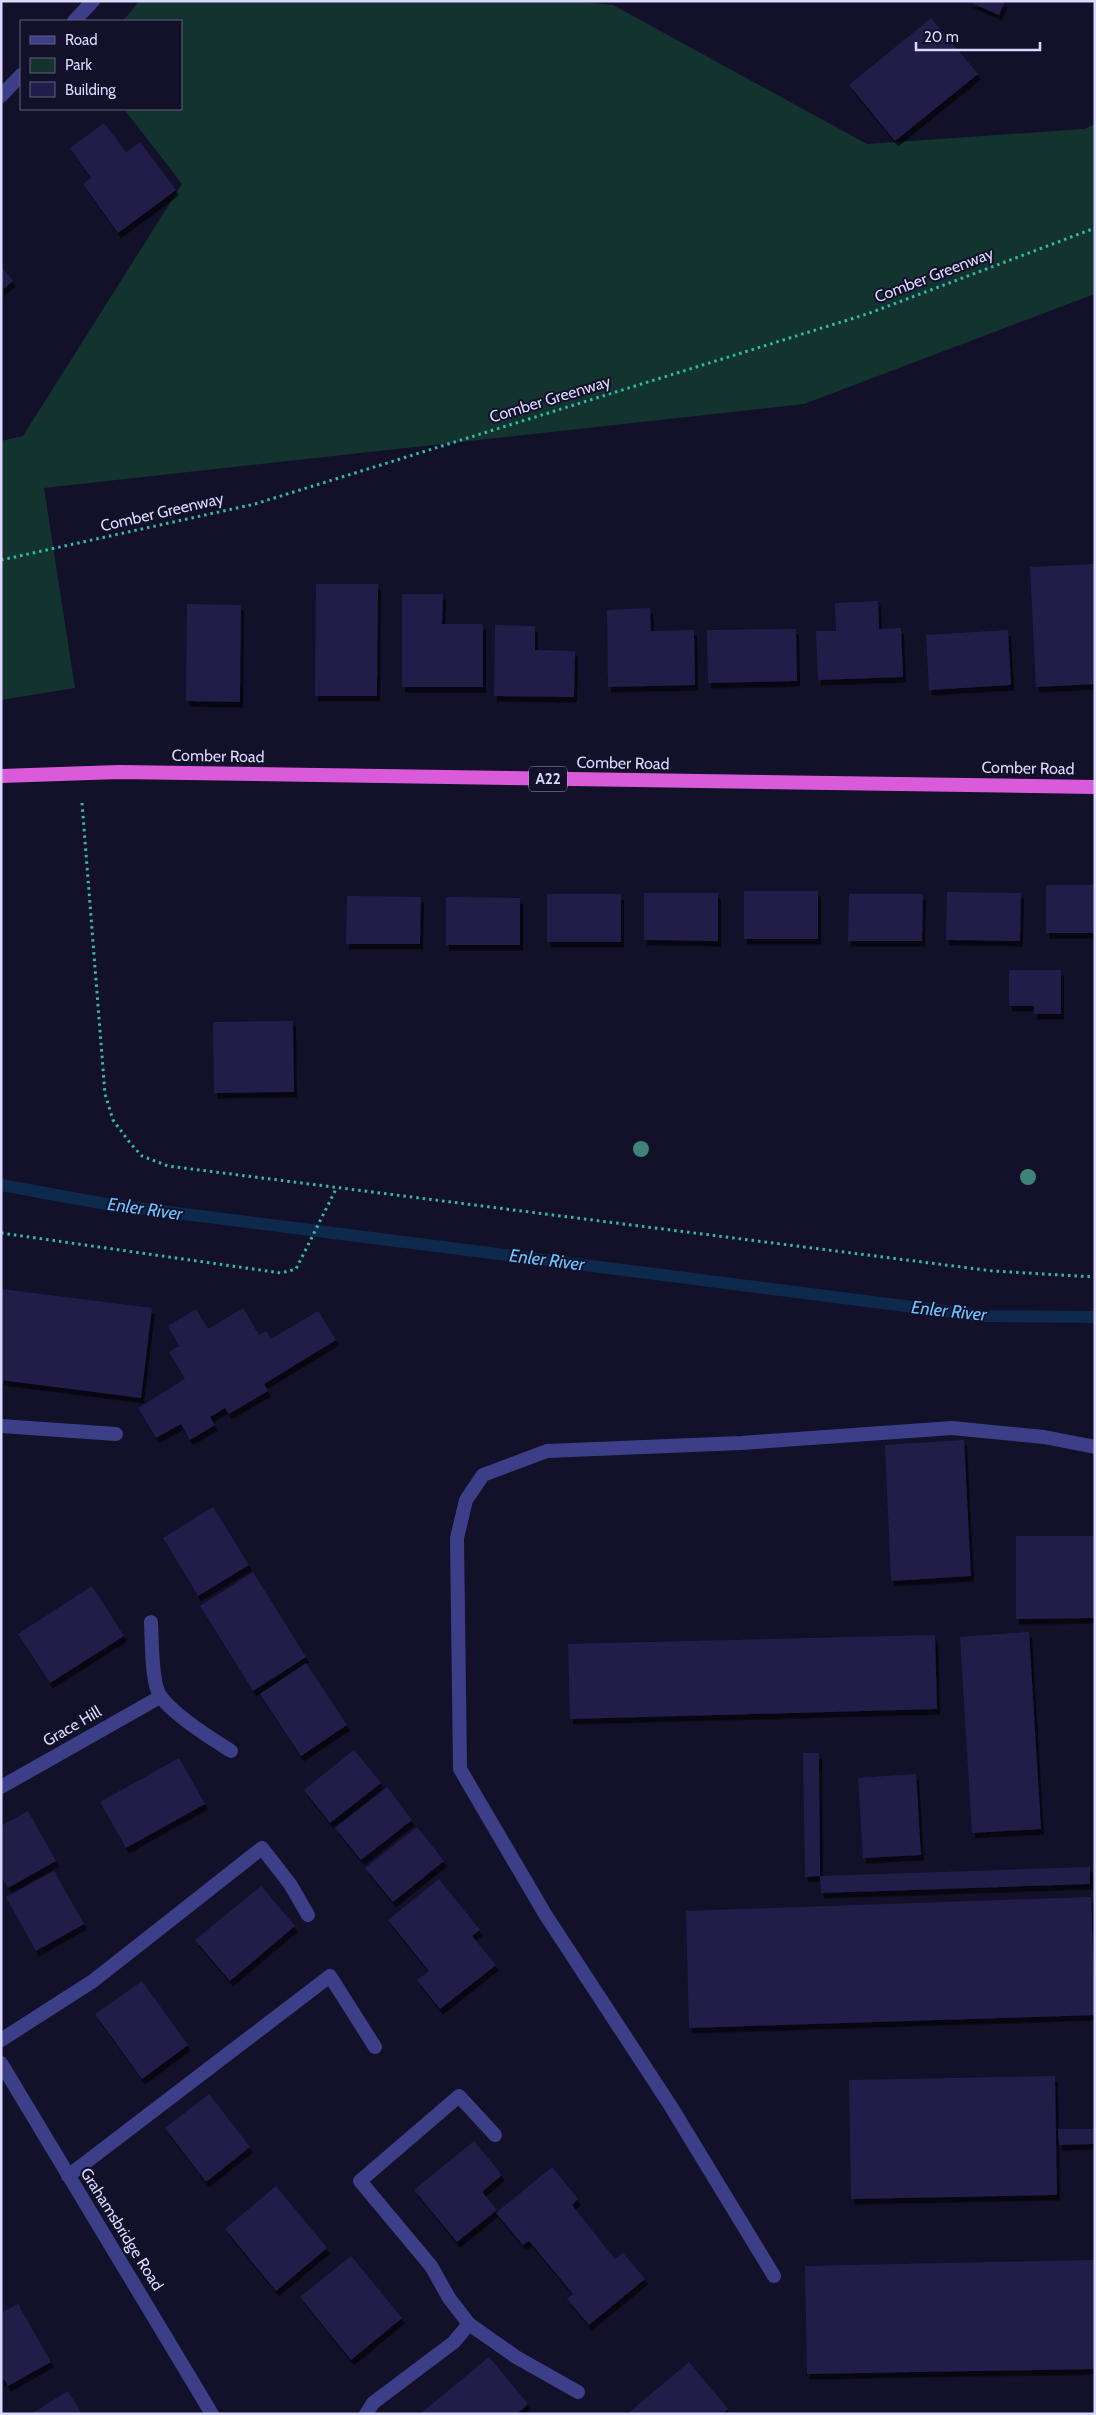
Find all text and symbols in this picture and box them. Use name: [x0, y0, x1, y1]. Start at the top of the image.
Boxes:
legend: [20, 20, 182, 110]
scale bar: [916, 20, 1040, 52]
text: 20 m: [924, 28, 959, 46]
text: Road: [65, 31, 98, 49]
text: Park: [65, 56, 92, 74]
text: Building: [65, 81, 116, 99]
street label: Comber Greenway: [872, 244, 996, 306]
street label: Comber Greenway: [487, 372, 613, 426]
street label: Comber Greenway: [99, 489, 225, 535]
street label: Comber Road: [171, 746, 265, 766]
street label: Comber Road: [576, 753, 670, 773]
street label: Comber Road: [981, 758, 1075, 778]
road number: A22: [529, 766, 567, 792]
water label: Enler River: [106, 1193, 185, 1225]
water label: Enler River: [508, 1244, 587, 1276]
water label: Enler River: [910, 1296, 989, 1326]
street label: Grace Hill: [39, 1702, 105, 1750]
street label: Grahamsbridge Road: [77, 2164, 167, 2294]

